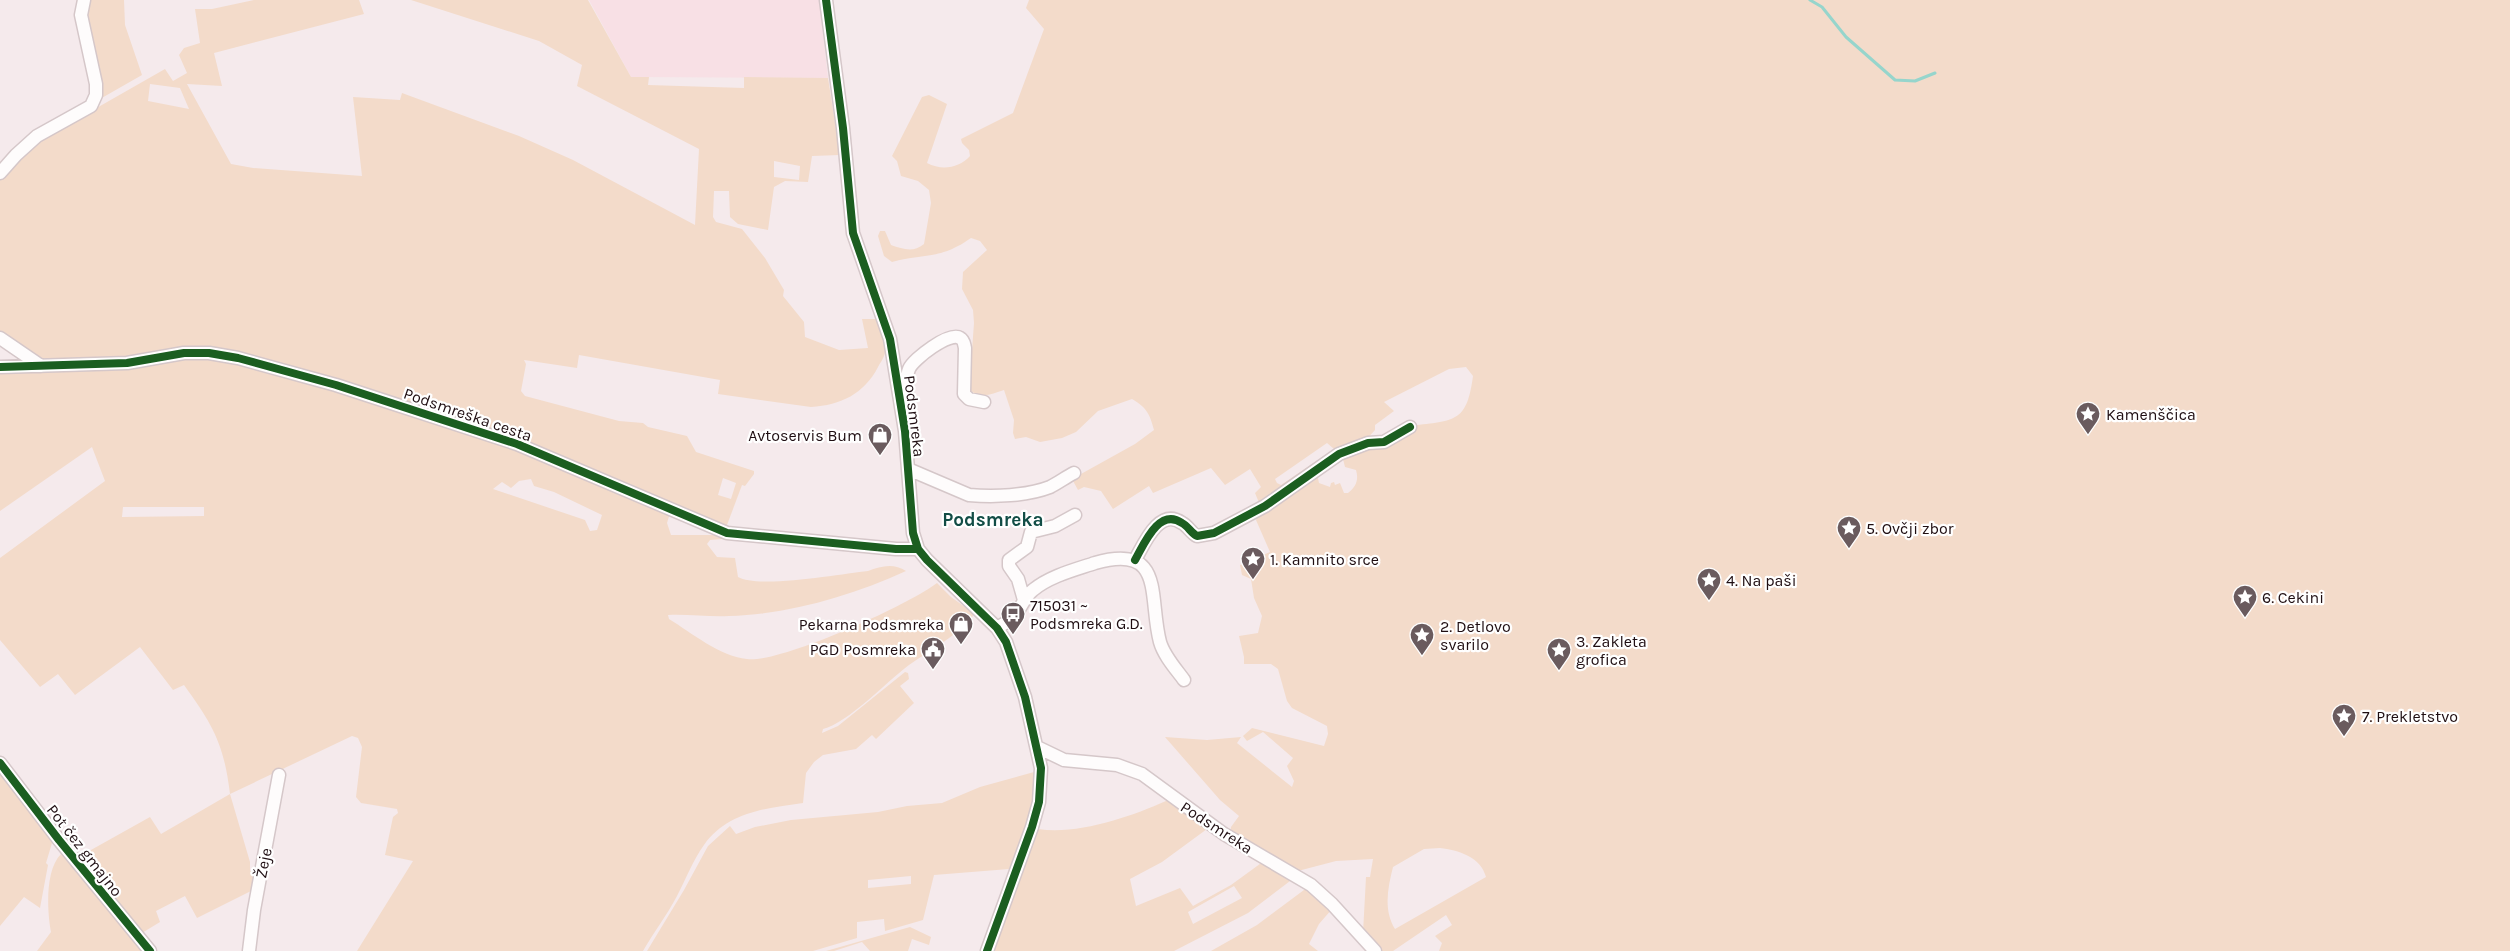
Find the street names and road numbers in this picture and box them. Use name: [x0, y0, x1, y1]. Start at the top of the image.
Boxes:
street label: Podsmreka: [900, 374, 929, 458]
street label: Podsmreška cesta: [401, 384, 534, 445]
street label: Podsmreka: [1177, 797, 1256, 858]
street label: Pot čez gmajno: [43, 801, 126, 900]
street label: Žeje: [251, 846, 276, 880]

